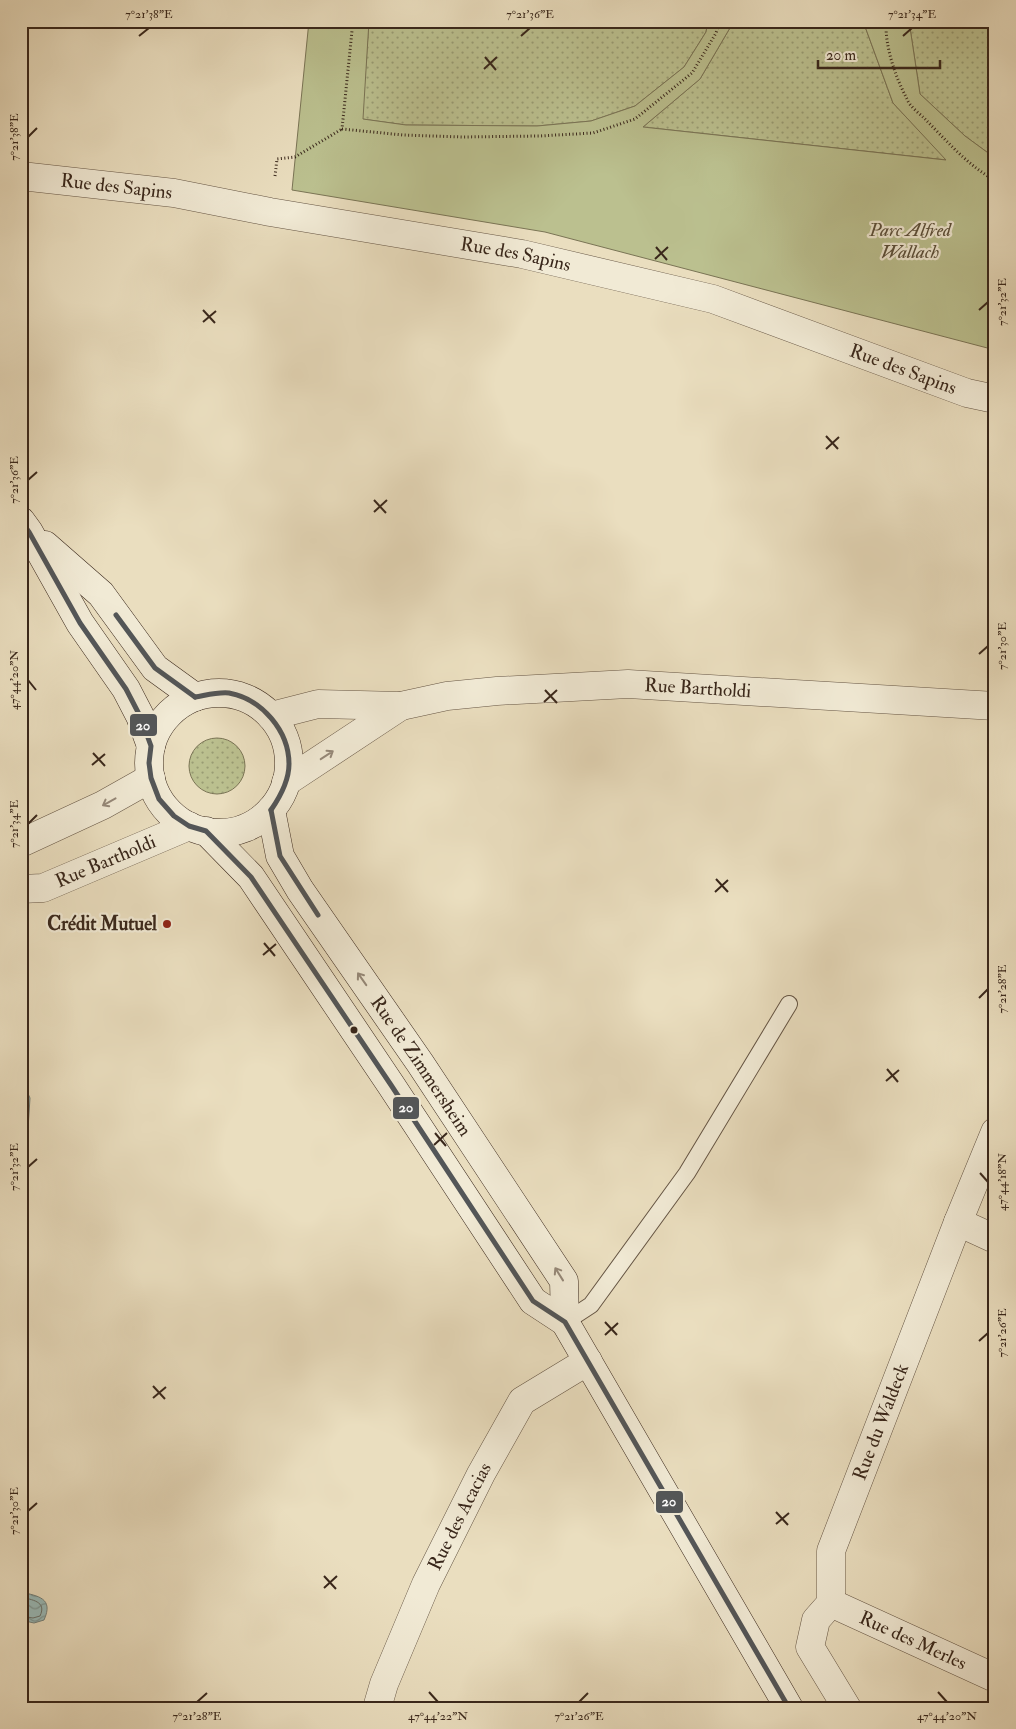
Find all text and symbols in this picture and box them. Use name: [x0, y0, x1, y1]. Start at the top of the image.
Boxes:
text: 7°21'38"E: [125, 7, 173, 22]
text: 7°21'36"E: [506, 7, 554, 22]
text: 7°21'34"E: [888, 7, 936, 22]
scale bar: [818, 38, 941, 70]
text: 20 m: [826, 46, 856, 65]
text: 7°21'38"E: [7, 113, 22, 161]
street label: Rue des Sapins: [59, 168, 174, 205]
park label: Parc Alfred Wallach: [868, 218, 952, 264]
street label: Rue des Sapins: [458, 232, 573, 277]
text: 7°21'32"E: [995, 278, 1010, 326]
street label: Rue des Sapins: [846, 339, 960, 400]
text: 7°21'36"E: [7, 456, 22, 504]
text: 7°21'30"E: [995, 622, 1010, 670]
text: 47°44'20"N: [7, 650, 22, 710]
street label: Rue Bartholdi: [644, 673, 752, 703]
line badge: 20: [129, 713, 158, 737]
text: 20: [136, 717, 150, 734]
one-way arrow: [320, 750, 334, 760]
one-way arrow: [101, 797, 116, 807]
text: 7°21'34"E: [7, 800, 22, 848]
street label: Rue Bartholdi: [52, 829, 160, 893]
place label: Crédit Mutuel: [47, 912, 157, 936]
marker: Crédit Mutuel: [161, 918, 173, 930]
text: 7°21'28"E: [995, 964, 1010, 1013]
one-way arrow: [357, 973, 367, 987]
street label: Rue de Zimmersheim: [365, 991, 477, 1141]
unlabelled marker: [349, 1025, 359, 1035]
line badge: 20: [392, 1096, 420, 1120]
text: 20: [399, 1099, 413, 1116]
text: 7°21'32"E: [7, 1143, 22, 1191]
text: 47°44'18"N: [995, 1153, 1010, 1211]
one-way arrow: [554, 1268, 564, 1282]
text: 7°21'26"E: [995, 1308, 1010, 1358]
street label: Rue du Waldeck: [848, 1360, 914, 1484]
street label: Rue des Acacias: [423, 1458, 497, 1574]
text: 7°21'30"E: [7, 1487, 22, 1535]
line badge: 20: [655, 1490, 684, 1514]
text: 20: [662, 1493, 676, 1510]
street label: Rue des Merles: [855, 1606, 970, 1675]
text: 7°21'28"E: [173, 1709, 222, 1724]
text: 47°44'22"N: [408, 1709, 468, 1724]
text: 7°21'26"E: [554, 1709, 604, 1724]
text: 47°44'20"N: [917, 1709, 977, 1724]

